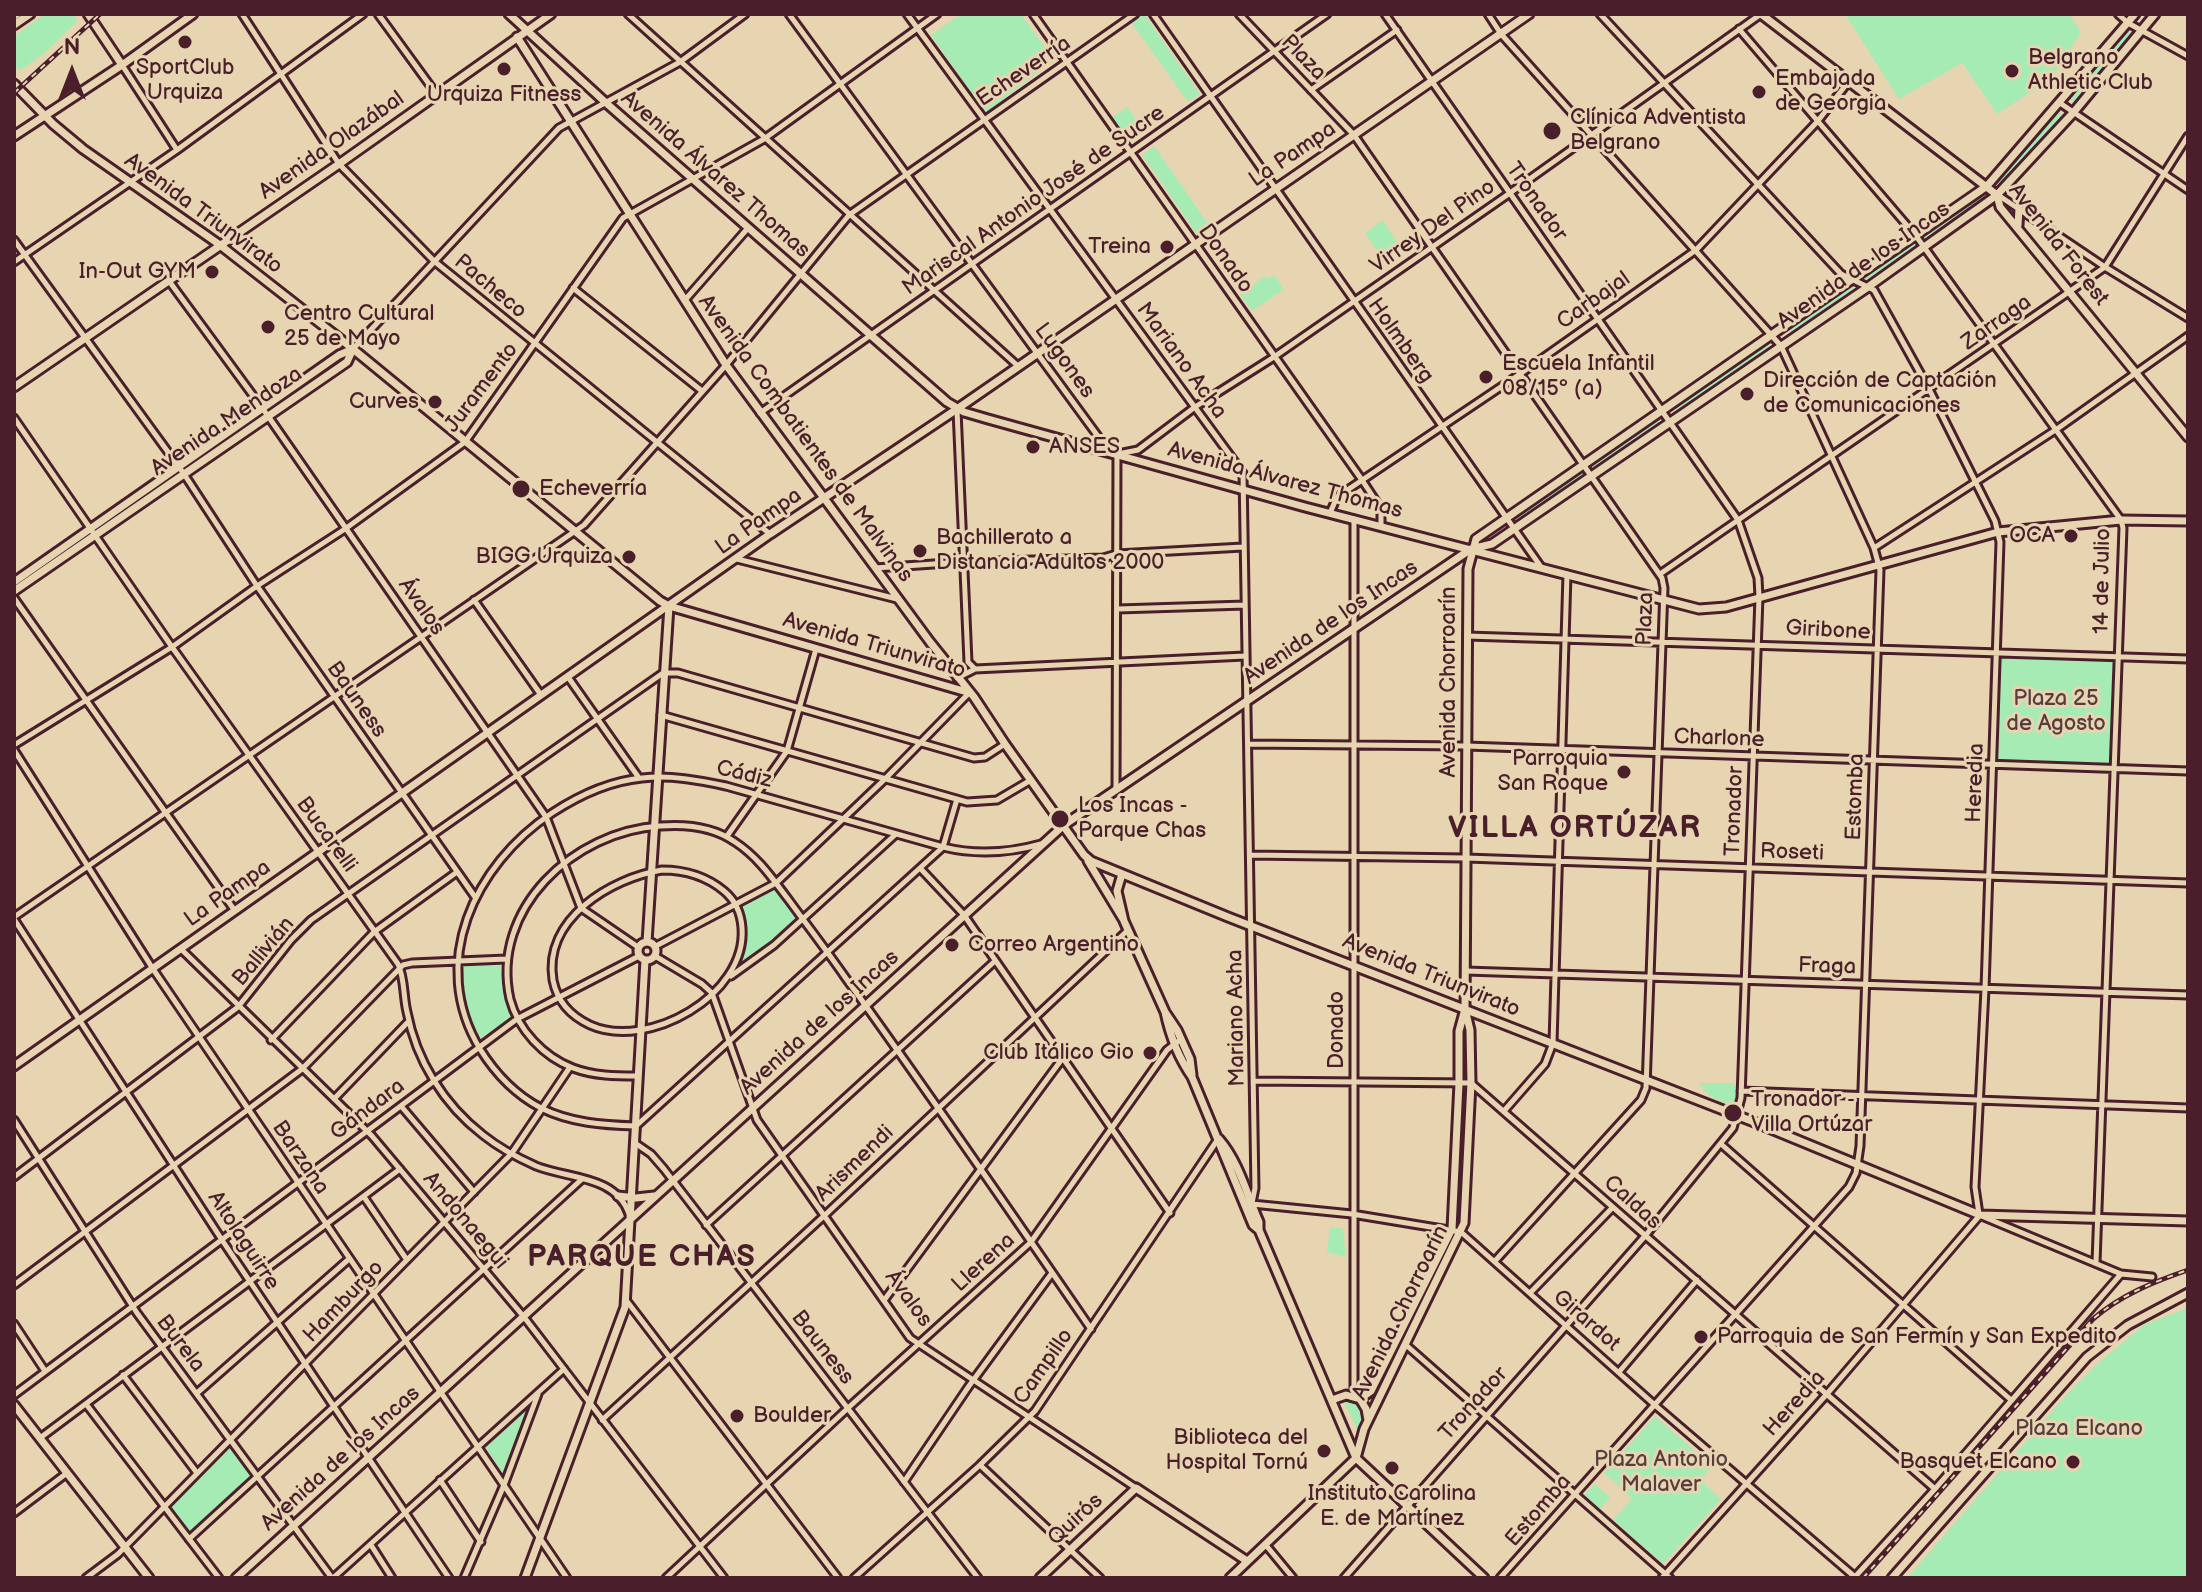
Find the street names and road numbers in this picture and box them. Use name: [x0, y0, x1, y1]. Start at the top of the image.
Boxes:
street label: Plaza: [1275, 29, 1331, 87]
street label: Echeverría: [972, 31, 1076, 113]
street label: Avenida Olazábal: [254, 86, 410, 206]
street label: Avenida Álvarez Thomas: [615, 86, 815, 264]
street label: Mariscal Antonio José de Sucre: [898, 100, 1170, 302]
street label: La Pampa: [1244, 116, 1342, 194]
street label: Avenida Triunvirato: [119, 148, 287, 280]
street label: Tronador: [1499, 158, 1573, 246]
street label: Virrey Del Pino: [1365, 174, 1501, 280]
street label: Avenida Forest: [2002, 179, 2114, 311]
street label: Avenida de los Incas: [1773, 196, 1955, 336]
street label: Donado: [1192, 219, 1258, 299]
street label: Pacheco: [448, 249, 532, 325]
street label: Carbajal: [1552, 266, 1636, 336]
street label: Avenida Combatientes de Malvinas: [692, 290, 918, 588]
street label: Zarraga: [1957, 290, 2037, 356]
street label: Holmberg: [1361, 293, 1439, 389]
street label: Mariano Acha: [1130, 298, 1232, 424]
street label: Lugones: [1028, 318, 1100, 404]
street label: Juramento: [440, 338, 524, 438]
street label: Avenida Mendoza: [146, 362, 308, 482]
street label: Avenida Álvarez Thomas: [1165, 437, 1405, 525]
street label: La Pampa: [711, 483, 807, 561]
street label: 14 de Julio: [2089, 528, 2117, 634]
street label: Avenida de los Incas: [1239, 555, 1423, 691]
street label: Ávalos: [392, 573, 450, 641]
street label: Avenida Chorroarín: [1436, 586, 1462, 778]
street label: Plaza: [1632, 592, 1660, 646]
street label: Avenida Triunvirato: [780, 607, 968, 685]
street label: Giribone: [1785, 616, 1871, 646]
street label: Bauness: [320, 657, 392, 743]
street label: Charlone: [1673, 724, 1765, 754]
street label: Heredia: [1961, 743, 1991, 823]
street label: Estomba: [1841, 753, 1871, 841]
street label: Cádiz: [713, 755, 775, 795]
street label: Tronador: [1720, 766, 1750, 856]
street label: Bucarelli: [290, 792, 362, 878]
street label: Roseti: [1760, 839, 1824, 867]
street label: La Pampa: [180, 855, 276, 933]
street label: Ballivián: [227, 912, 301, 992]
street label: Avenida Triunvirato: [1338, 928, 1524, 1024]
street label: Avenida de los Incas: [735, 945, 905, 1101]
street label: Mariano Acha: [1223, 949, 1251, 1087]
street label: Fraga: [1797, 953, 1857, 981]
street label: Donado: [1324, 991, 1350, 1069]
street label: Gándara: [326, 1073, 410, 1147]
street label: Barzana: [266, 1116, 334, 1200]
street label: Arismendi: [810, 1120, 900, 1208]
street label: Andonaegui: [417, 1167, 513, 1275]
street label: Caldas: [1598, 1170, 1666, 1236]
street label: Altolaguirre: [201, 1187, 285, 1295]
street label: Avenida Chorroarín: [1347, 1221, 1455, 1405]
street label: Llerena: [947, 1228, 1021, 1298]
street label: Hamburgo: [298, 1255, 390, 1349]
street label: Ávalos: [879, 1265, 937, 1333]
street label: Girardot: [1547, 1285, 1625, 1357]
street label: Bauness: [785, 1306, 859, 1390]
street label: Burela: [150, 1310, 210, 1378]
street label: Campillo: [1008, 1324, 1080, 1410]
street label: Tronador: [1434, 1362, 1514, 1446]
street label: Heredia: [1758, 1365, 1832, 1443]
street label: Avenida de los Incas: [256, 1381, 426, 1537]
street label: Estomba: [1500, 1469, 1578, 1553]
street label: Quirós: [1043, 1488, 1109, 1552]

